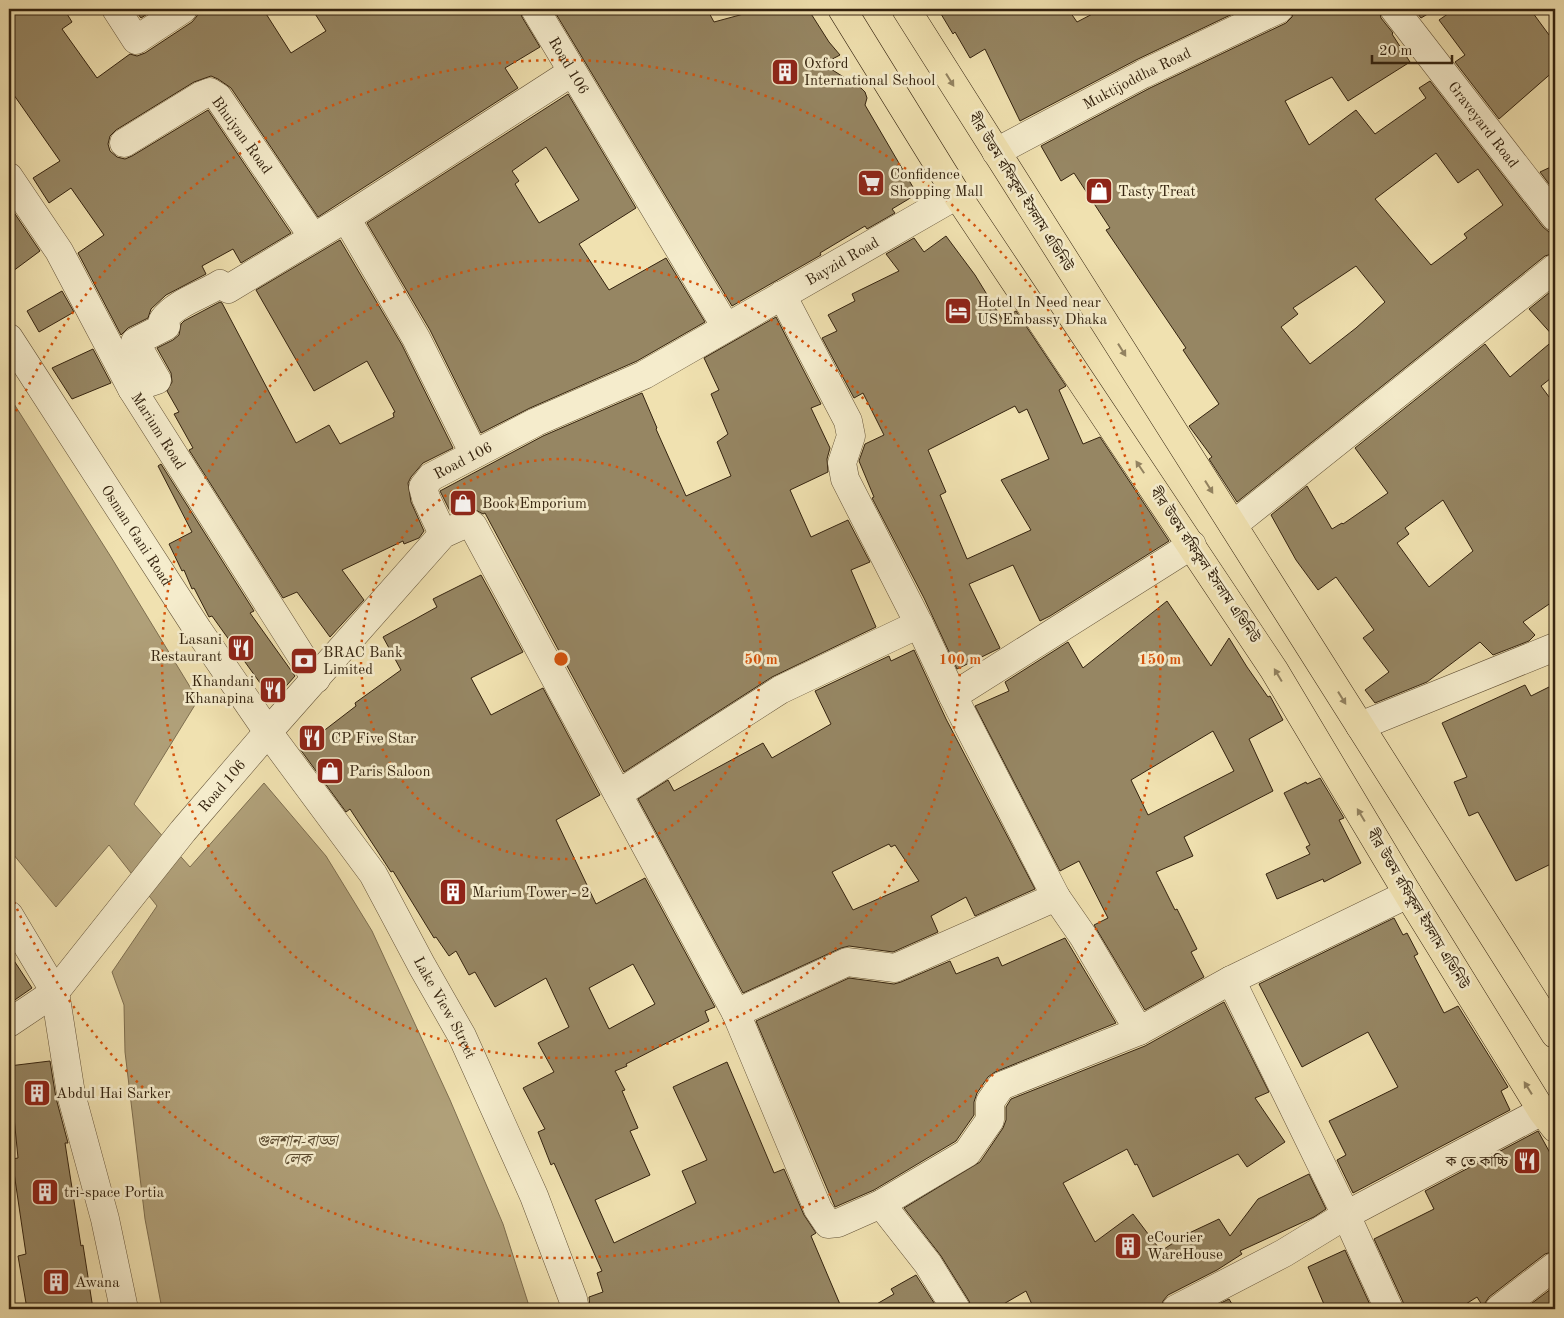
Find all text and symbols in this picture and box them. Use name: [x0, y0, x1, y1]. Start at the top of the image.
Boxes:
scale bar: [1372, 32, 1452, 64]
street label: Road 106: [545, 35, 591, 98]
text: 20 m: [1379, 44, 1413, 59]
street label: Muktijoddha Road: [1081, 46, 1194, 113]
building icon: Oxford International School: [770, 57, 800, 87]
place label: Oxford International School: [804, 57, 935, 89]
one-way arrow: [946, 73, 955, 86]
street label: Graveyard Road: [1444, 79, 1520, 171]
street label: Bhuiyan Road: [208, 95, 274, 177]
street label: বীর উত্তম রফিকুল ইসলাম এভিনিউ: [964, 109, 1078, 275]
supermarket icon: Confidence Shopping Mall: [856, 168, 886, 198]
place label: Confidence Shopping Mall: [890, 168, 983, 200]
shop icon: Tasty Treat: [1084, 176, 1114, 206]
place label: Tasty Treat: [1118, 185, 1196, 200]
street label: Bayzid Road: [804, 235, 882, 289]
hotel icon: Hotel In Need near US Embassy Dhaka: [943, 296, 973, 326]
place label: Hotel In Need near US Embassy Dhaka: [977, 296, 1108, 328]
one-way arrow: [1117, 343, 1126, 356]
street label: Marium Road: [127, 391, 187, 473]
street label: Road 106: [432, 440, 495, 483]
one-way arrow: [1135, 460, 1144, 474]
one-way arrow: [1204, 480, 1213, 494]
street label: Osman Gani Road: [97, 483, 174, 589]
street label: বীর উত্তম রফিকুল ইসলাম এভিনিউ: [1146, 483, 1264, 647]
shop icon: Book Emporium: [448, 488, 478, 518]
place label: Book Emporium: [482, 497, 587, 512]
place label: Lasani Restaurant: [150, 633, 222, 665]
restaurant icon: Lasani Restaurant: [226, 633, 256, 663]
bank icon: BRAC Bank Limited: [289, 646, 319, 676]
place label: BRAC Bank Limited: [323, 646, 403, 678]
centre of rings: [552, 650, 570, 668]
text: 50 m: [744, 653, 778, 668]
text: 100 m: [939, 653, 981, 668]
text: 150 m: [1139, 653, 1181, 668]
one-way arrow: [1273, 669, 1282, 682]
place label: Khandani Khanapina: [184, 675, 255, 707]
restaurant icon: Khandani Khanapina: [258, 675, 288, 705]
one-way arrow: [1337, 692, 1347, 705]
restaurant icon: CP Five Star: [297, 723, 327, 753]
place label: CP Five Star: [331, 732, 416, 747]
shop icon: Paris Saloon: [315, 756, 345, 786]
street label: Road 106: [197, 757, 250, 816]
place label: Paris Saloon: [349, 765, 431, 780]
one-way arrow: [1357, 808, 1366, 821]
street label: বীর উত্তম রফিকুল ইসলাম এভিনিউ: [1363, 825, 1473, 993]
building icon: Marium Tower - 2: [438, 877, 468, 907]
place label: Marium Tower - 2: [472, 886, 590, 901]
street label: Lake View Street: [410, 955, 477, 1062]
building icon: Abdul Hai Sarker: [22, 1078, 52, 1108]
one-way arrow: [1523, 1081, 1532, 1094]
place label: Abdul Hai Sarker: [56, 1087, 170, 1102]
water label: গুলশান-বাড্ডা লেক: [257, 1134, 339, 1168]
restaurant icon: ক তে কাচ্চি: [1512, 1146, 1542, 1176]
place label: ক তে কাচ্চি: [1445, 1153, 1509, 1170]
building icon: tri-space Portia: [30, 1177, 60, 1207]
place label: tri-space Portia: [64, 1186, 165, 1201]
building icon: eCourier WareHouse: [1113, 1231, 1143, 1261]
place label: eCourier WareHouse: [1147, 1231, 1223, 1263]
building icon: Awana: [41, 1267, 71, 1297]
place label: Awana: [75, 1276, 120, 1291]

